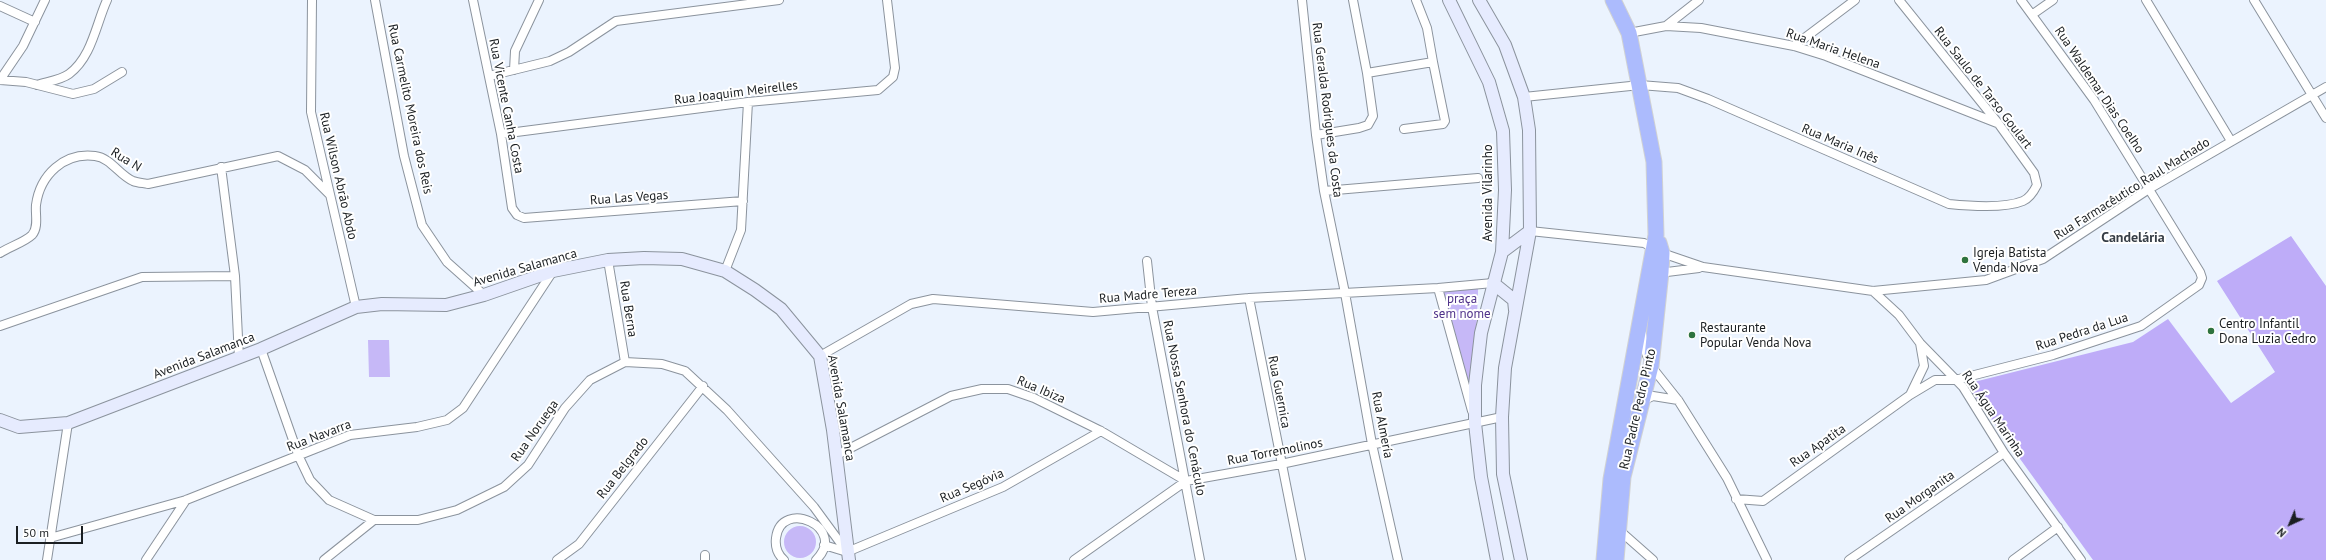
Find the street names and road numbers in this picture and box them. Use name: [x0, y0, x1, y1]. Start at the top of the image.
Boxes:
street label: Rua Geralda Rodrigues da Costa: [1309, 22, 1345, 198]
street label: Rua Carmelito Moreira dos Reis: [384, 23, 436, 195]
street label: Rua Saulo de Tarso Goulart: [1931, 24, 2035, 152]
street label: Rua Waldemar Dias Coelho: [2051, 24, 2147, 156]
street label: Rua Maria Helena: [1784, 26, 1882, 72]
street label: Rua Vicente Canha Costa: [485, 37, 527, 175]
street label: Rua Joaquim Meirelles: [673, 78, 799, 108]
street label: Rua Wilson Abrão Abdo: [316, 111, 360, 241]
street label: Rua Maria Inês: [1799, 121, 1881, 167]
street label: Rua Farmacêutico Raul Machado: [2051, 135, 2213, 243]
street label: Avenida Vilarinho: [1480, 144, 1496, 242]
street label: Rua N: [108, 145, 144, 175]
street label: Rua Las Vegas: [589, 187, 669, 209]
street label: Avenida Salamanca: [471, 246, 579, 290]
street label: Rua Berna: [616, 280, 640, 338]
street label: Rua Madre Tereza: [1098, 283, 1198, 307]
street label: Rua Pedra da Lua: [2034, 310, 2130, 354]
street label: Rua Nossa Senhora do Cenáculo: [1159, 319, 1209, 497]
street label: Avenida Salamanca: [151, 329, 257, 383]
street label: Rua Padre Pedro Pinto: [1616, 347, 1660, 471]
street label: Avenida Salamanca: [824, 354, 858, 462]
street label: Rua Guernica: [1264, 354, 1294, 430]
street label: Rua Água Marinha: [1958, 368, 2028, 460]
street label: Rua Ibiza: [1014, 373, 1068, 407]
street label: Rua Almería: [1368, 390, 1396, 460]
street label: Rua Noruega: [508, 397, 562, 465]
street label: Rua Navarra: [285, 417, 353, 455]
street label: Rua Apatita: [1787, 421, 1849, 471]
street label: Rua Belgrado: [594, 434, 652, 502]
street label: Rua Torremolinos: [1226, 435, 1324, 469]
street label: Rua Segóvia: [938, 466, 1006, 506]
street label: Rua Morganita: [1882, 467, 1958, 527]

